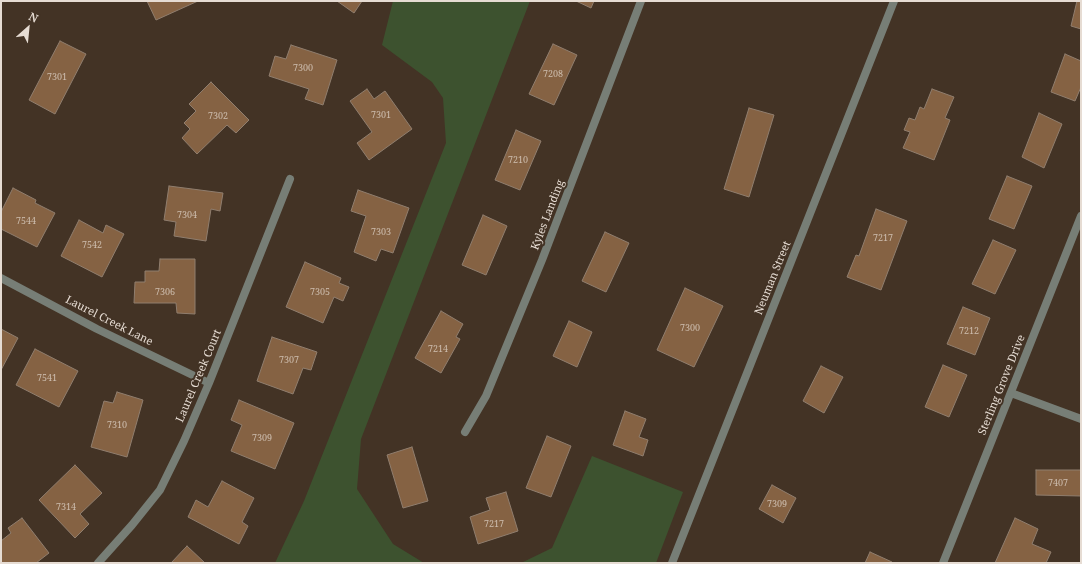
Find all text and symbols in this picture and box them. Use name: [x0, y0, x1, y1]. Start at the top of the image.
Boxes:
north arrow: [8, 8, 48, 48]
text: N: [26, 8, 41, 26]
house number: 7300: [293, 63, 313, 73]
house number: 7208: [543, 69, 563, 79]
house number: 7301: [47, 72, 67, 82]
house number: 7301: [371, 110, 391, 120]
house number: 7302: [208, 111, 228, 121]
house number: 7210: [508, 155, 528, 165]
street label: Kyles Landing: [529, 178, 567, 252]
house number: 7304: [177, 210, 197, 220]
house number: 7544: [16, 216, 36, 226]
house number: 7303: [371, 227, 391, 237]
house number: 7217: [873, 233, 893, 243]
street label: Neuman Street: [752, 239, 794, 317]
house number: 7542: [82, 240, 102, 250]
house number: 7306: [155, 287, 175, 297]
house number: 7305: [310, 287, 330, 297]
street label: Laurel Creek Lane: [63, 293, 155, 349]
house number: 7300: [680, 323, 700, 333]
house number: 7212: [959, 326, 979, 336]
street label: Laurel Creek Court: [173, 328, 225, 424]
street label: Sterling Grove Drive: [976, 333, 1028, 437]
house number: 7214: [428, 344, 448, 354]
house number: 7307: [279, 355, 299, 365]
house number: 7541: [37, 373, 57, 383]
house number: 7310: [107, 420, 127, 430]
house number: 7309: [252, 433, 272, 443]
house number: 7407: [1048, 478, 1068, 488]
house number: 7309: [767, 499, 787, 509]
house number: 7314: [56, 502, 76, 512]
house number: 7217: [484, 519, 504, 529]

